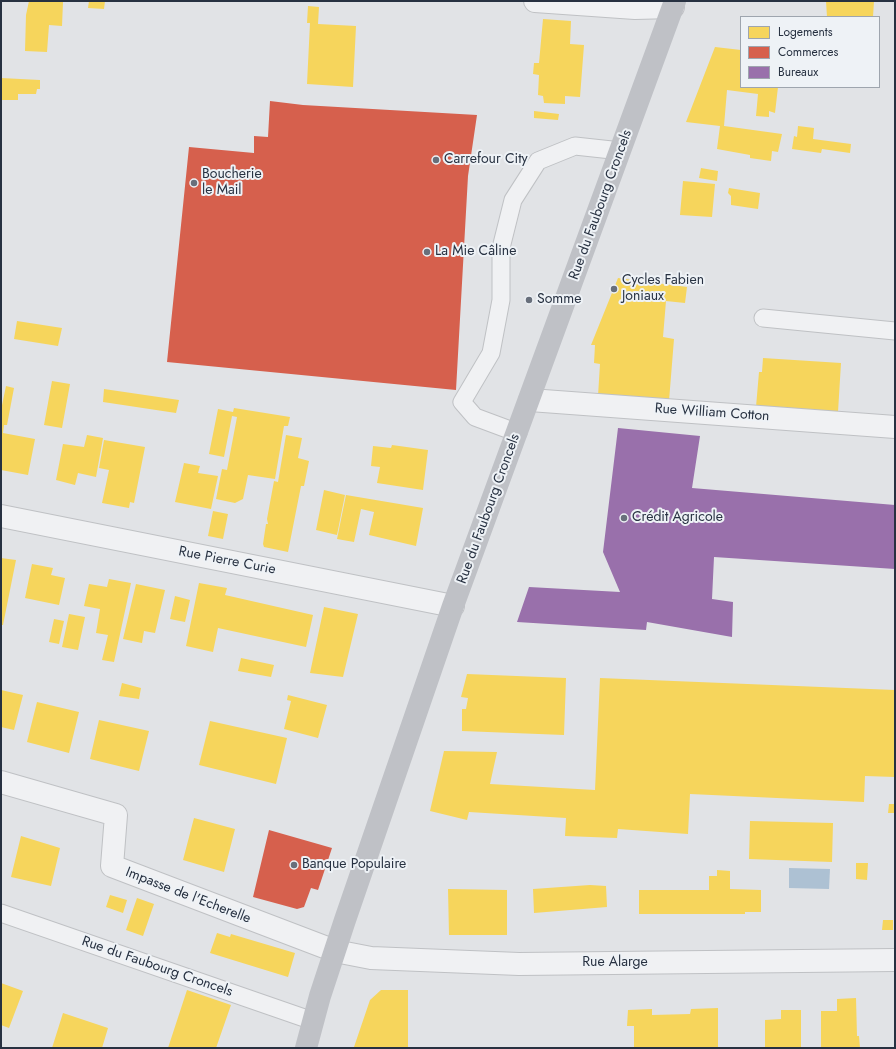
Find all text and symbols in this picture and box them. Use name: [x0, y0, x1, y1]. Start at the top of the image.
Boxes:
legend: [740, 16, 880, 88]
text: Logements: [778, 23, 833, 41]
text: Commerces: [778, 43, 838, 61]
text: Bureaux: [778, 63, 818, 81]
street label: Rue du Faubourg Croncels: [566, 128, 636, 282]
place label: Carrefour City: [444, 152, 528, 168]
marker: Carrefour City: [431, 155, 441, 165]
place label: Boucherie le Mail: [202, 167, 262, 200]
marker: Boucherie le Mail: [189, 178, 199, 188]
place label: La Mie Câline: [435, 244, 516, 260]
marker: La Mie Câline: [422, 247, 432, 257]
place label: Cycles Fabien Joniaux: [622, 273, 704, 306]
marker: Cycles Fabien Joniaux: [609, 284, 619, 294]
place label: Somme: [537, 292, 581, 308]
marker: Somme: [524, 295, 534, 305]
street label: Rue William Cotton: [654, 401, 770, 425]
street label: Rue du Faubourg Croncels: [454, 432, 524, 586]
place label: Crédit Agricole: [632, 510, 723, 526]
marker: Crédit Agricole: [619, 513, 629, 523]
street label: Rue Pierre Curie: [177, 543, 277, 579]
place label: Banque Populaire: [302, 857, 406, 873]
marker: Banque Populaire: [289, 860, 299, 870]
street label: Impasse de l'Echerelle: [123, 864, 253, 928]
street label: Rue du Faubourg Croncels: [79, 933, 235, 1001]
street label: Rue Alarge: [582, 955, 648, 971]

